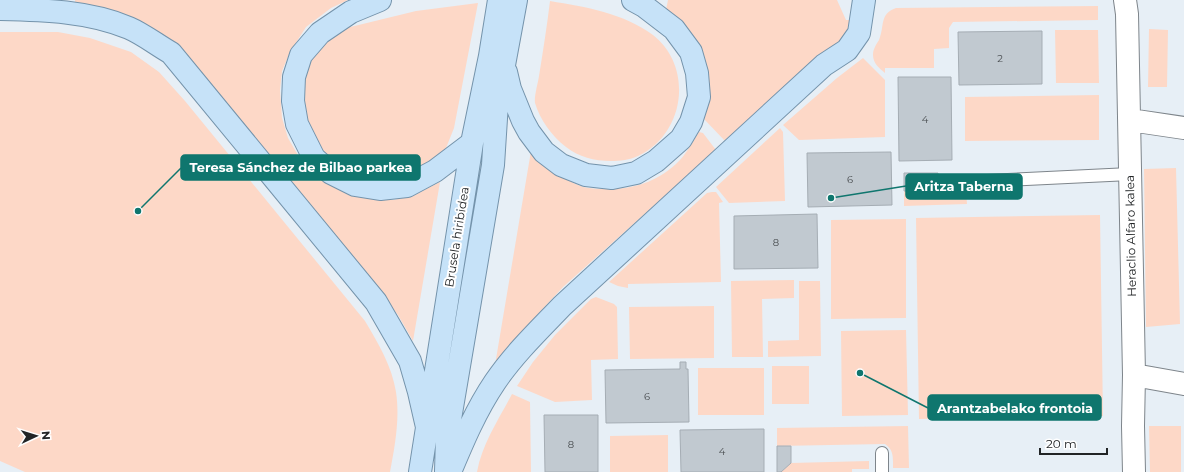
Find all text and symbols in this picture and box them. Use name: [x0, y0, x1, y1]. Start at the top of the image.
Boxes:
house number: 2: [997, 52, 1003, 65]
house number: 4: [922, 113, 929, 126]
callout: Teresa Sánchez de Bilbao parkea: [181, 155, 420, 180]
text: Teresa Sánchez de Bilbao parkea: [189, 159, 413, 175]
house number: 6: [847, 173, 853, 186]
callout: Aritza Taberna: [906, 174, 1022, 199]
street label: Heraclio Alfaro kalea: [1122, 175, 1139, 297]
text: Aritza Taberna: [913, 178, 1014, 194]
street label: Brusela hiribidea: [441, 186, 472, 288]
house number: 8: [773, 236, 779, 249]
house number: 6: [644, 390, 650, 403]
callout: Arantzabelako frontoia: [928, 395, 1101, 420]
text: Arantzabelako frontoia: [936, 400, 1093, 416]
north arrow: [16, 416, 56, 456]
text: N: [39, 430, 53, 440]
scale bar: [1040, 430, 1107, 456]
text: 20 m: [1046, 436, 1077, 451]
house number: 8: [568, 438, 574, 451]
house number: 4: [719, 445, 726, 458]

